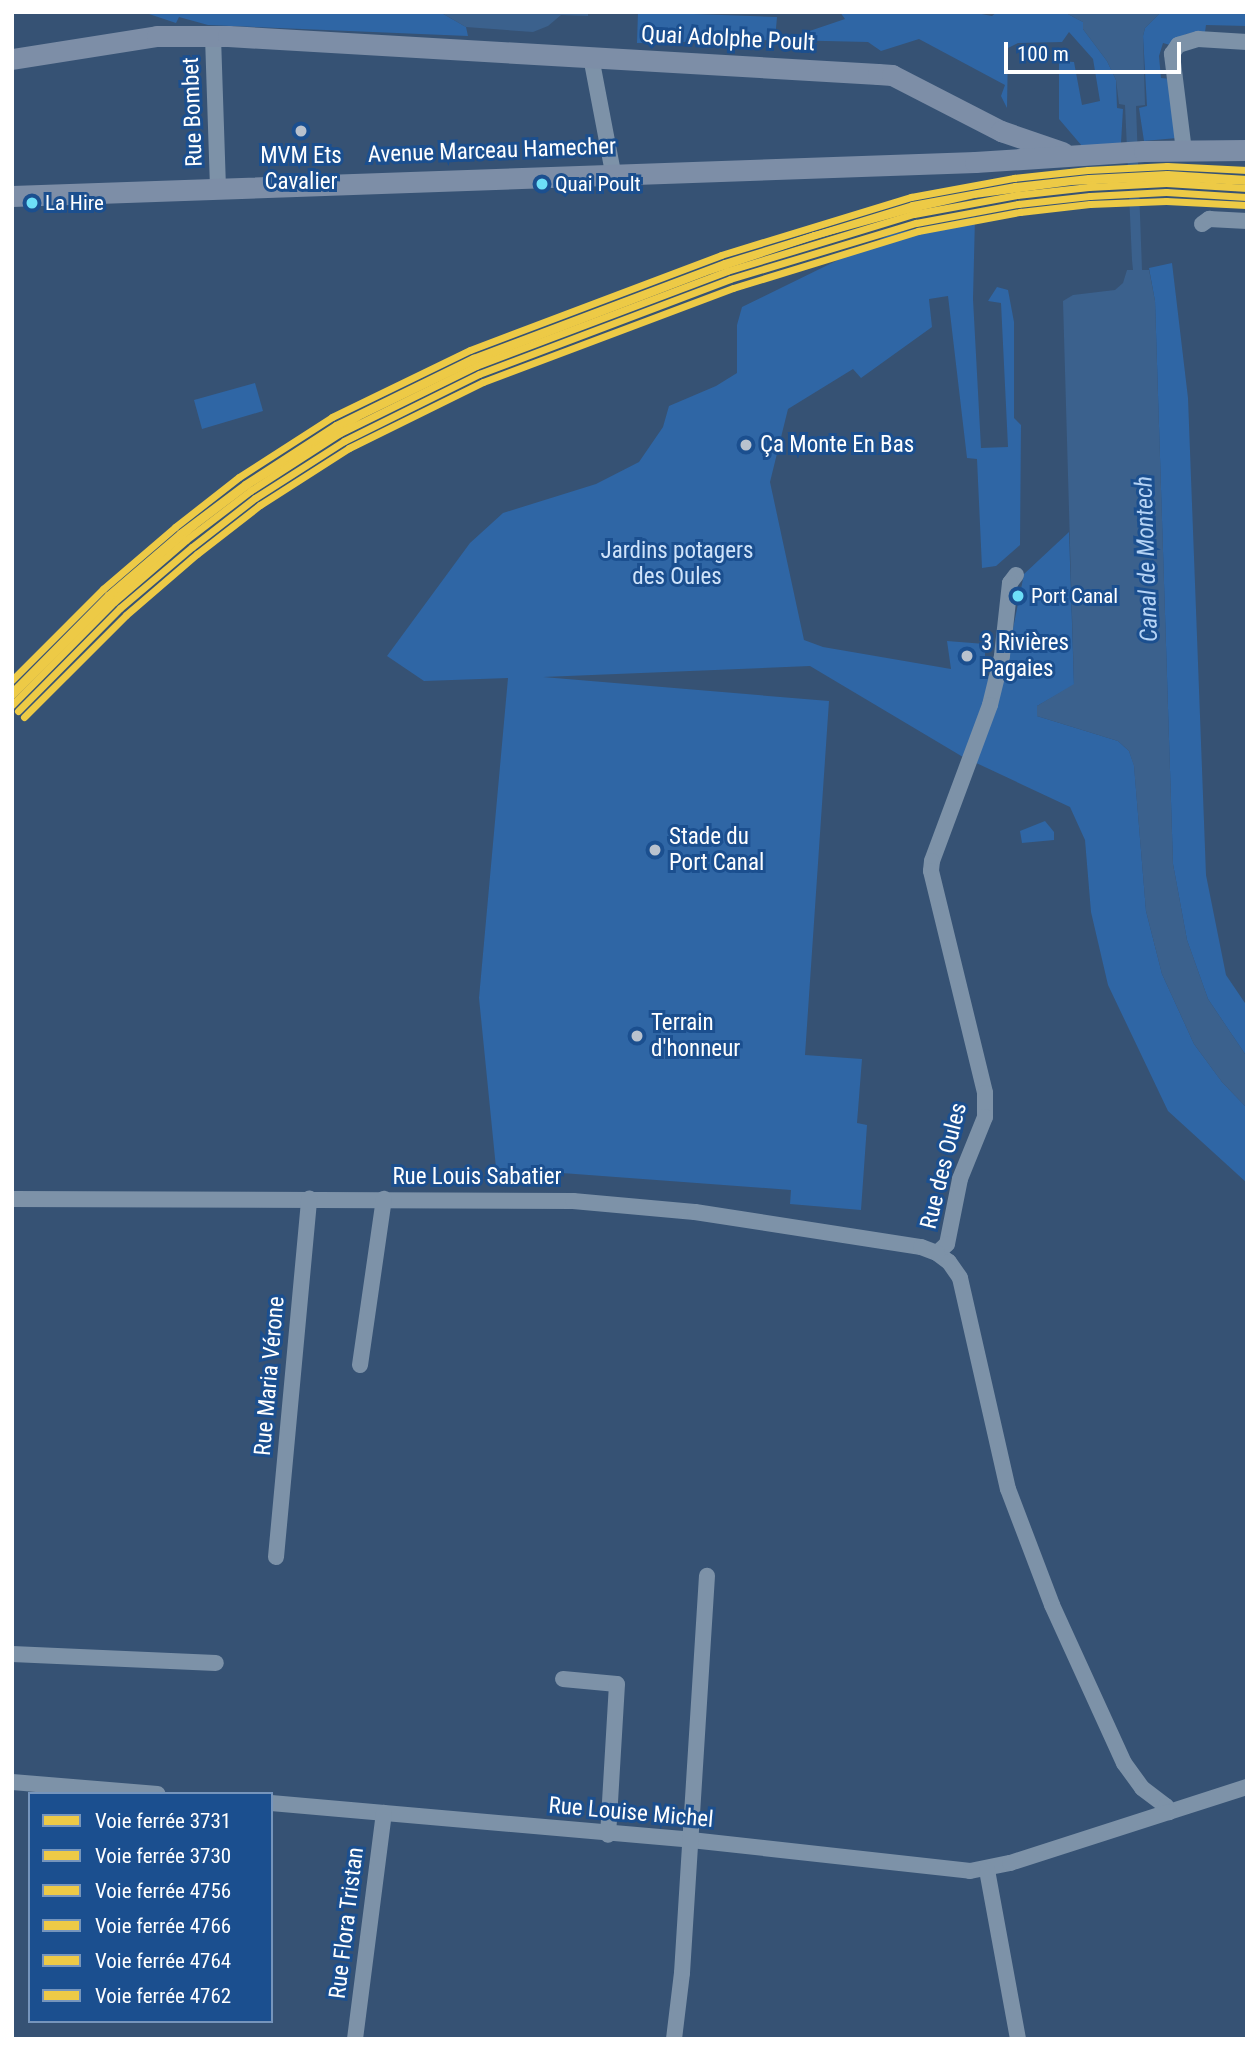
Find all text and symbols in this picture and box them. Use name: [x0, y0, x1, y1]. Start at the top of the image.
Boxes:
street label: Quai Adolphe Poult: [640, 21, 816, 57]
scale bar: [1007, 28, 1184, 72]
text: 100 m: [1017, 42, 1069, 66]
street label: Rue Bombet: [177, 57, 209, 167]
marker: MVM Ets Cavalier: [293, 123, 309, 139]
street label: Avenue Marceau Hamecher: [367, 133, 617, 169]
place label: MVM Ets Cavalier: [260, 142, 342, 196]
place label: Quai Poult: [555, 171, 641, 197]
marker: Quai Poult: [535, 177, 549, 191]
place label: La Hire: [45, 190, 104, 216]
marker: La Hire: [25, 196, 39, 210]
place label: Ça Monte En Bas: [760, 431, 914, 459]
marker: Ça Monte En Bas: [738, 437, 754, 453]
water label: Canal de Montech: [1130, 476, 1164, 642]
park label: Jardins potagers des Oules: [601, 537, 753, 591]
place label: Port Canal: [1031, 583, 1118, 609]
marker: Port Canal: [1011, 589, 1025, 603]
place label: 3 Rivières Pagaies: [981, 629, 1069, 683]
marker: 3 Rivières Pagaies: [959, 648, 975, 664]
place label: Stade du Port Canal: [669, 823, 764, 877]
marker: Stade du Port Canal: [647, 842, 663, 858]
place label: Terrain d'honneur: [651, 1009, 740, 1063]
marker: Terrain d'honneur: [629, 1028, 645, 1044]
street label: Rue des Oules: [915, 1100, 973, 1232]
street label: Rue Louis Sabatier: [392, 1163, 562, 1191]
street label: Rue Maria Vérone: [249, 1295, 291, 1457]
legend: [28, 1792, 273, 2023]
street label: Rue Louise Michel: [547, 1792, 715, 1834]
text: Voie ferrée 3731: [95, 1809, 231, 1833]
text: Voie ferrée 3730: [95, 1844, 231, 1868]
street label: Rue Flora Tristan: [324, 1845, 370, 2001]
text: Voie ferrée 4756: [95, 1879, 231, 1903]
text: Voie ferrée 4766: [95, 1914, 231, 1938]
text: Voie ferrée 4764: [95, 1949, 231, 1973]
text: Voie ferrée 4762: [95, 1984, 231, 2008]

